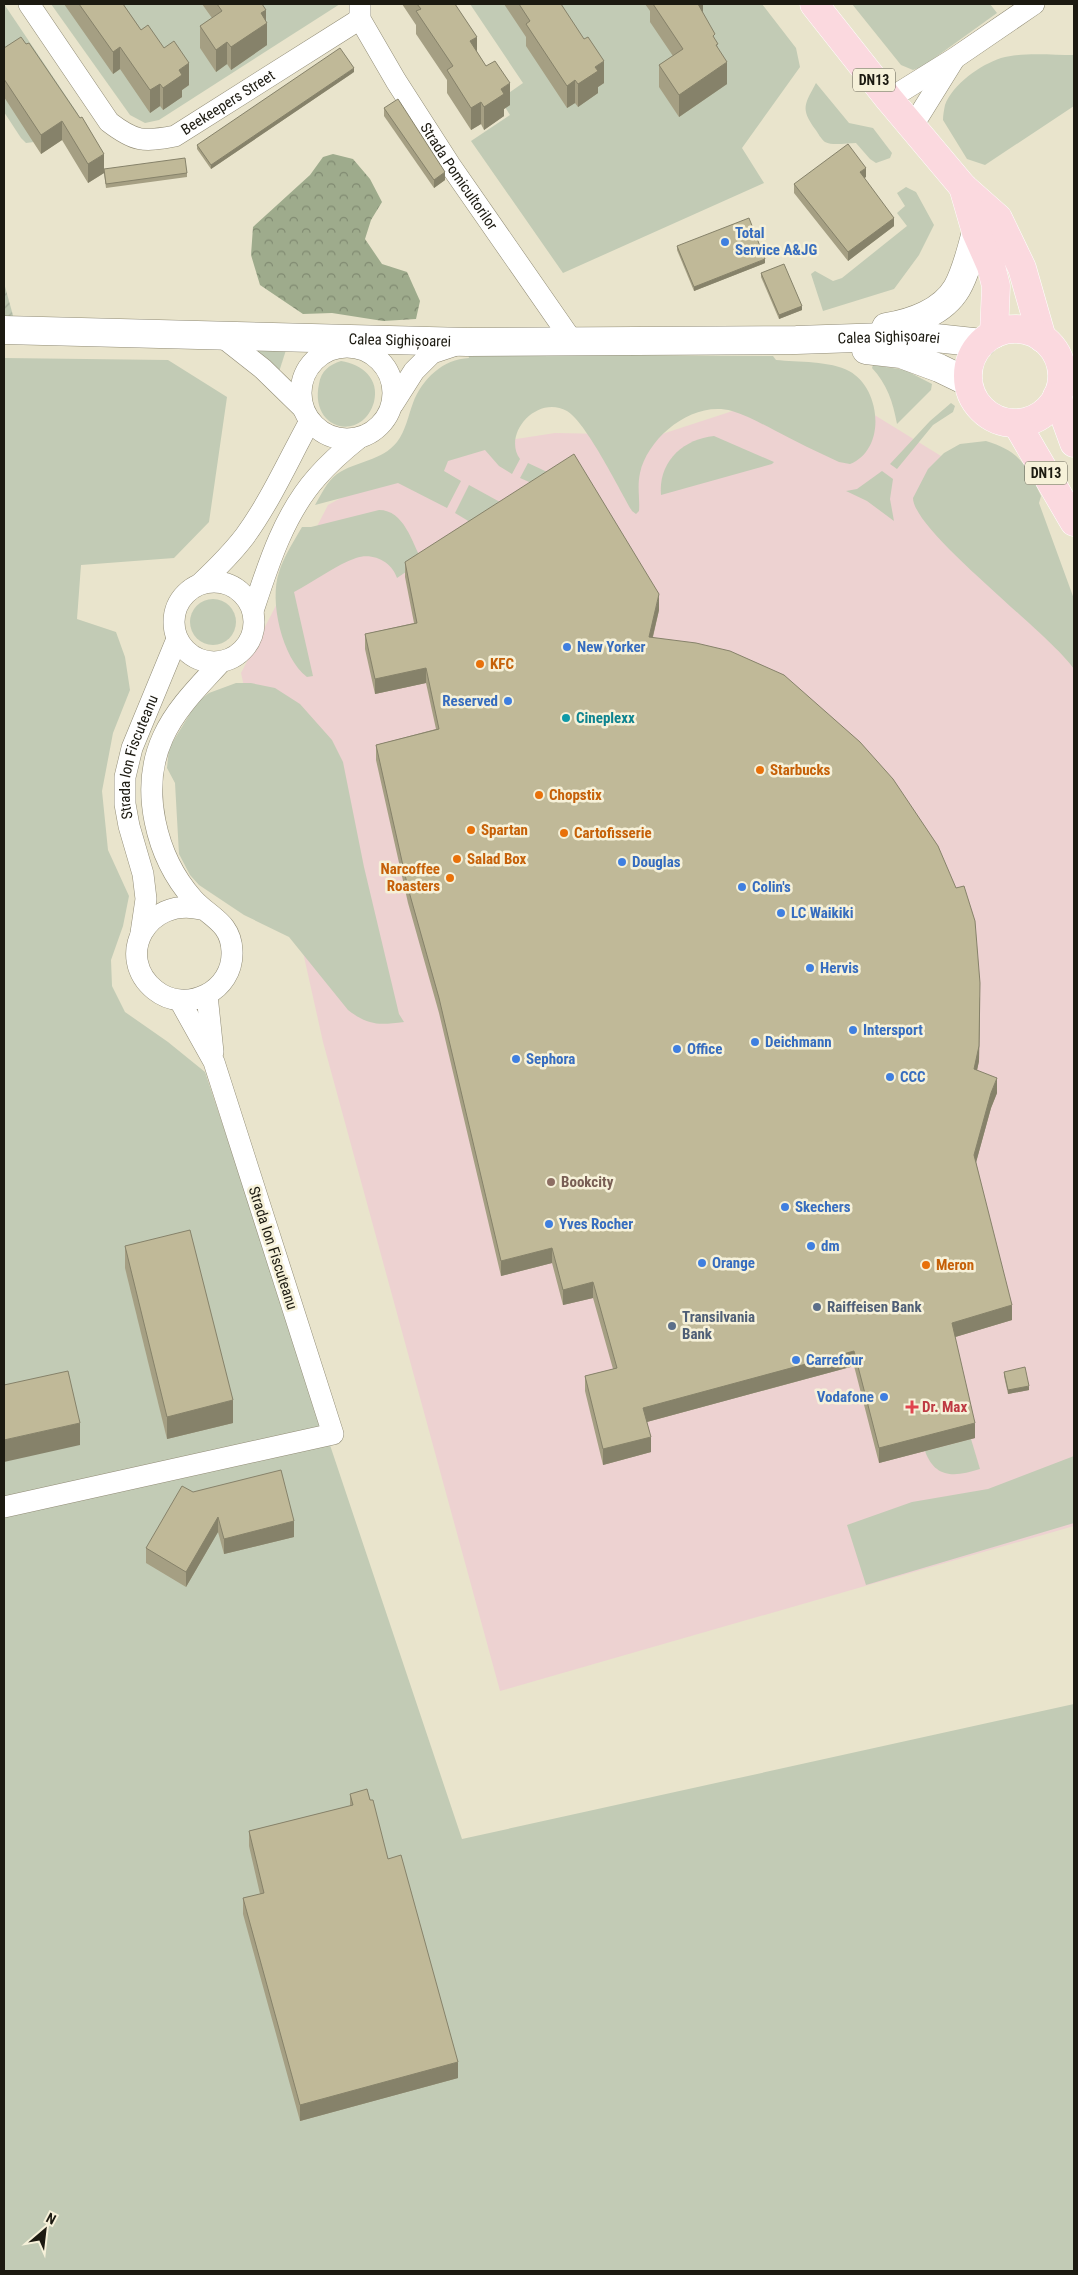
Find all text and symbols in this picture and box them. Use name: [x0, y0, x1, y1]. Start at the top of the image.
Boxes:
street label: Beekeepers Street: [178, 66, 278, 139]
road number: DN13: [853, 68, 895, 92]
street label: Strada Pomicultorilor: [416, 120, 502, 234]
place label: Total Service A&JG: [735, 224, 817, 259]
marker: Total Service A&JG: [719, 236, 731, 248]
street label: Calea Sighișoarei: [837, 327, 941, 348]
street label: Calea Sighișoarei: [348, 330, 451, 351]
road number: DN13: [1025, 462, 1067, 484]
place label: New Yorker: [577, 638, 646, 656]
marker: New Yorker: [561, 641, 573, 653]
place label: KFC: [490, 655, 514, 673]
marker: KFC: [474, 658, 486, 670]
street label: Strada Ion Fiscuteanu: [116, 692, 162, 821]
place label: Reserved: [442, 692, 498, 710]
marker: Reserved: [502, 695, 514, 707]
place label: Cineplexx: [576, 709, 635, 727]
marker: Cineplexx: [560, 712, 572, 724]
place label: Starbucks: [770, 761, 831, 779]
marker: Starbucks: [754, 764, 766, 776]
place label: Chopstix: [549, 786, 602, 804]
marker: Chopstix: [533, 789, 545, 801]
place label: Spartan: [481, 821, 528, 839]
marker: Spartan: [465, 824, 477, 836]
place label: Cartofisserie: [574, 824, 652, 842]
marker: Cartofisserie: [558, 827, 570, 839]
place label: Salad Box: [467, 850, 527, 868]
marker: Salad Box: [451, 853, 463, 865]
place label: Douglas: [632, 853, 681, 871]
marker: Douglas: [616, 856, 628, 868]
place label: Narcoffee Roasters: [381, 860, 440, 895]
marker: Narcoffee Roasters: [444, 872, 456, 884]
place label: Colin's: [752, 878, 791, 896]
marker: Colin's: [736, 881, 748, 893]
place label: LC Waikiki: [791, 904, 853, 922]
marker: LC Waikiki: [775, 907, 787, 919]
place label: Hervis: [820, 959, 859, 977]
marker: Hervis: [804, 962, 816, 974]
place label: Intersport: [863, 1021, 923, 1039]
marker: Intersport: [847, 1024, 859, 1036]
place label: Deichmann: [765, 1033, 832, 1051]
marker: Deichmann: [749, 1036, 761, 1048]
place label: Office: [687, 1040, 722, 1058]
marker: Office: [671, 1043, 683, 1055]
place label: Sephora: [526, 1050, 575, 1068]
marker: Sephora: [510, 1053, 522, 1065]
place label: CCC: [900, 1068, 926, 1086]
marker: CCC: [884, 1071, 896, 1083]
place label: Bookcity: [561, 1173, 614, 1191]
marker: Bookcity: [545, 1176, 557, 1188]
street label: Strada Ion Fiscuteanu: [245, 1184, 301, 1312]
place label: Skechers: [795, 1198, 851, 1216]
marker: Skechers: [779, 1201, 791, 1213]
place label: Yves Rocher: [559, 1215, 633, 1233]
marker: Yves Rocher: [543, 1218, 555, 1230]
place label: dm: [821, 1237, 840, 1255]
marker: dm: [805, 1240, 817, 1252]
place label: Orange: [712, 1254, 755, 1272]
place label: Meron: [936, 1256, 974, 1274]
marker: Orange: [696, 1257, 708, 1269]
marker: Meron: [920, 1259, 932, 1271]
place label: Raiffeisen Bank: [827, 1298, 922, 1316]
marker: Raiffeisen Bank: [811, 1301, 823, 1313]
place label: Transilvania Bank: [682, 1308, 755, 1343]
marker: Transilvania Bank: [666, 1320, 678, 1332]
place label: Carrefour: [806, 1351, 863, 1369]
marker: Carrefour: [790, 1354, 802, 1366]
place label: Vodafone: [817, 1388, 874, 1406]
marker: Vodafone: [878, 1391, 890, 1403]
place label: Dr. Max: [922, 1398, 967, 1416]
marker: Dr. Max: [906, 1401, 918, 1413]
north arrow: [20, 2205, 70, 2255]
text: N: [44, 2209, 59, 2228]

